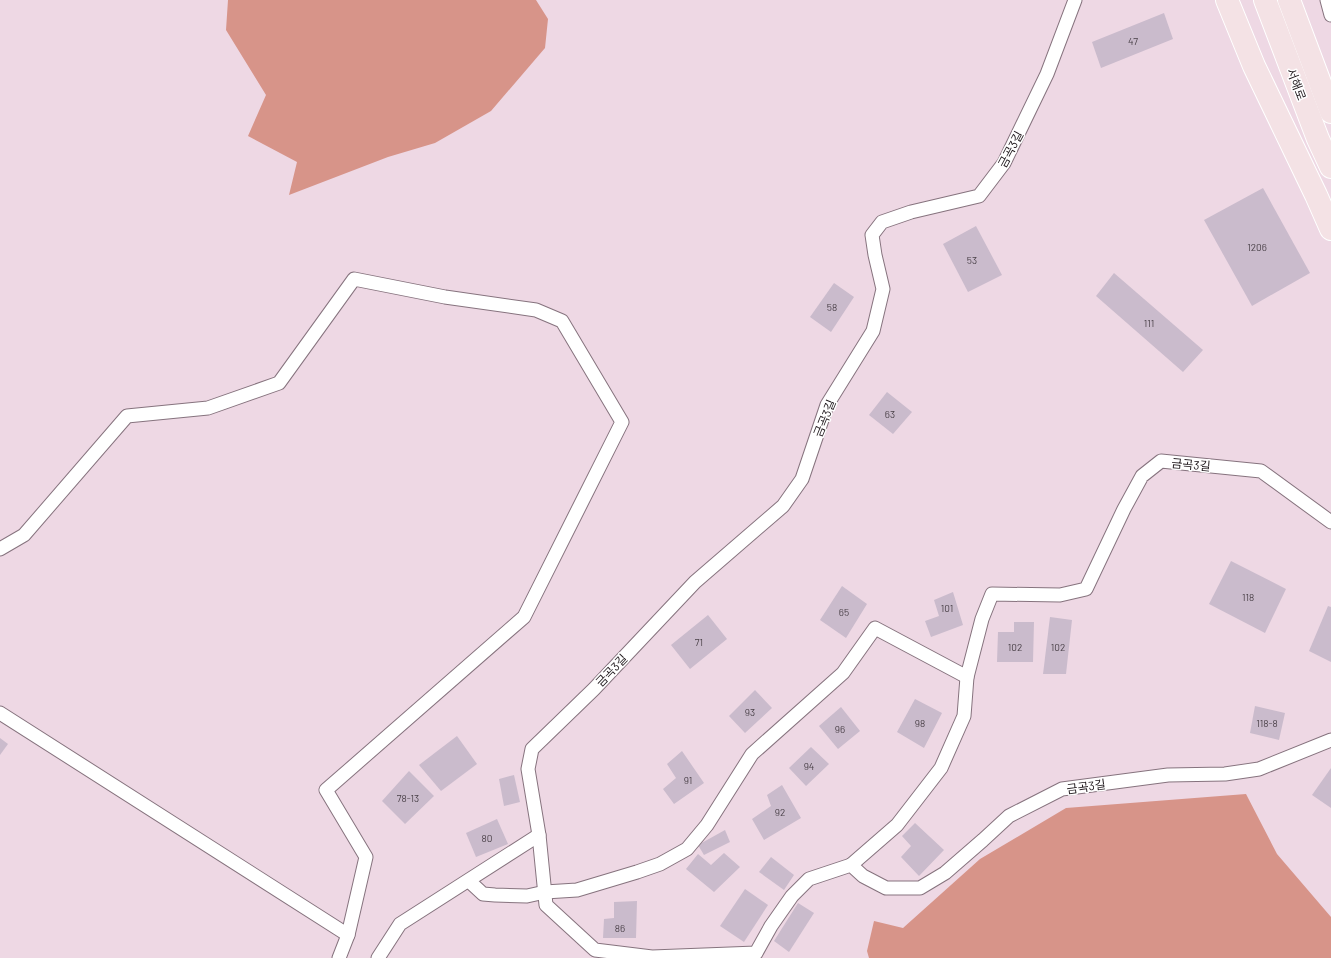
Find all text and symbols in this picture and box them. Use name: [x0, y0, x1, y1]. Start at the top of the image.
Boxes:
house number: 47: [1128, 35, 1138, 47]
street label: 서해로: [1285, 66, 1309, 102]
street label: 금곡3길: [995, 128, 1025, 170]
house number: 1206: [1247, 241, 1267, 253]
house number: 53: [967, 254, 977, 266]
house number: 58: [827, 301, 837, 313]
house number: 111: [1144, 317, 1154, 329]
street label: 금곡3길: [810, 397, 838, 439]
house number: 63: [885, 408, 895, 420]
street label: 금곡3길: [1171, 455, 1211, 473]
house number: 118: [1242, 591, 1254, 603]
house number: 101: [941, 602, 953, 614]
house number: 65: [839, 606, 849, 618]
house number: 71: [695, 636, 703, 648]
house number: 102: [1008, 641, 1022, 653]
house number: 102: [1051, 641, 1065, 653]
street label: 금곡3길: [592, 651, 630, 689]
house number: 93: [745, 706, 755, 718]
house number: 98: [915, 717, 925, 729]
house number: 118-8: [1256, 717, 1278, 729]
house number: 96: [835, 723, 845, 735]
house number: 94: [804, 760, 814, 772]
house number: 91: [684, 774, 692, 786]
street label: 금곡3길: [1066, 776, 1106, 796]
house number: 78-13: [397, 792, 419, 804]
house number: 92: [775, 806, 785, 818]
house number: 80: [482, 832, 492, 844]
house number: 86: [615, 922, 625, 934]

